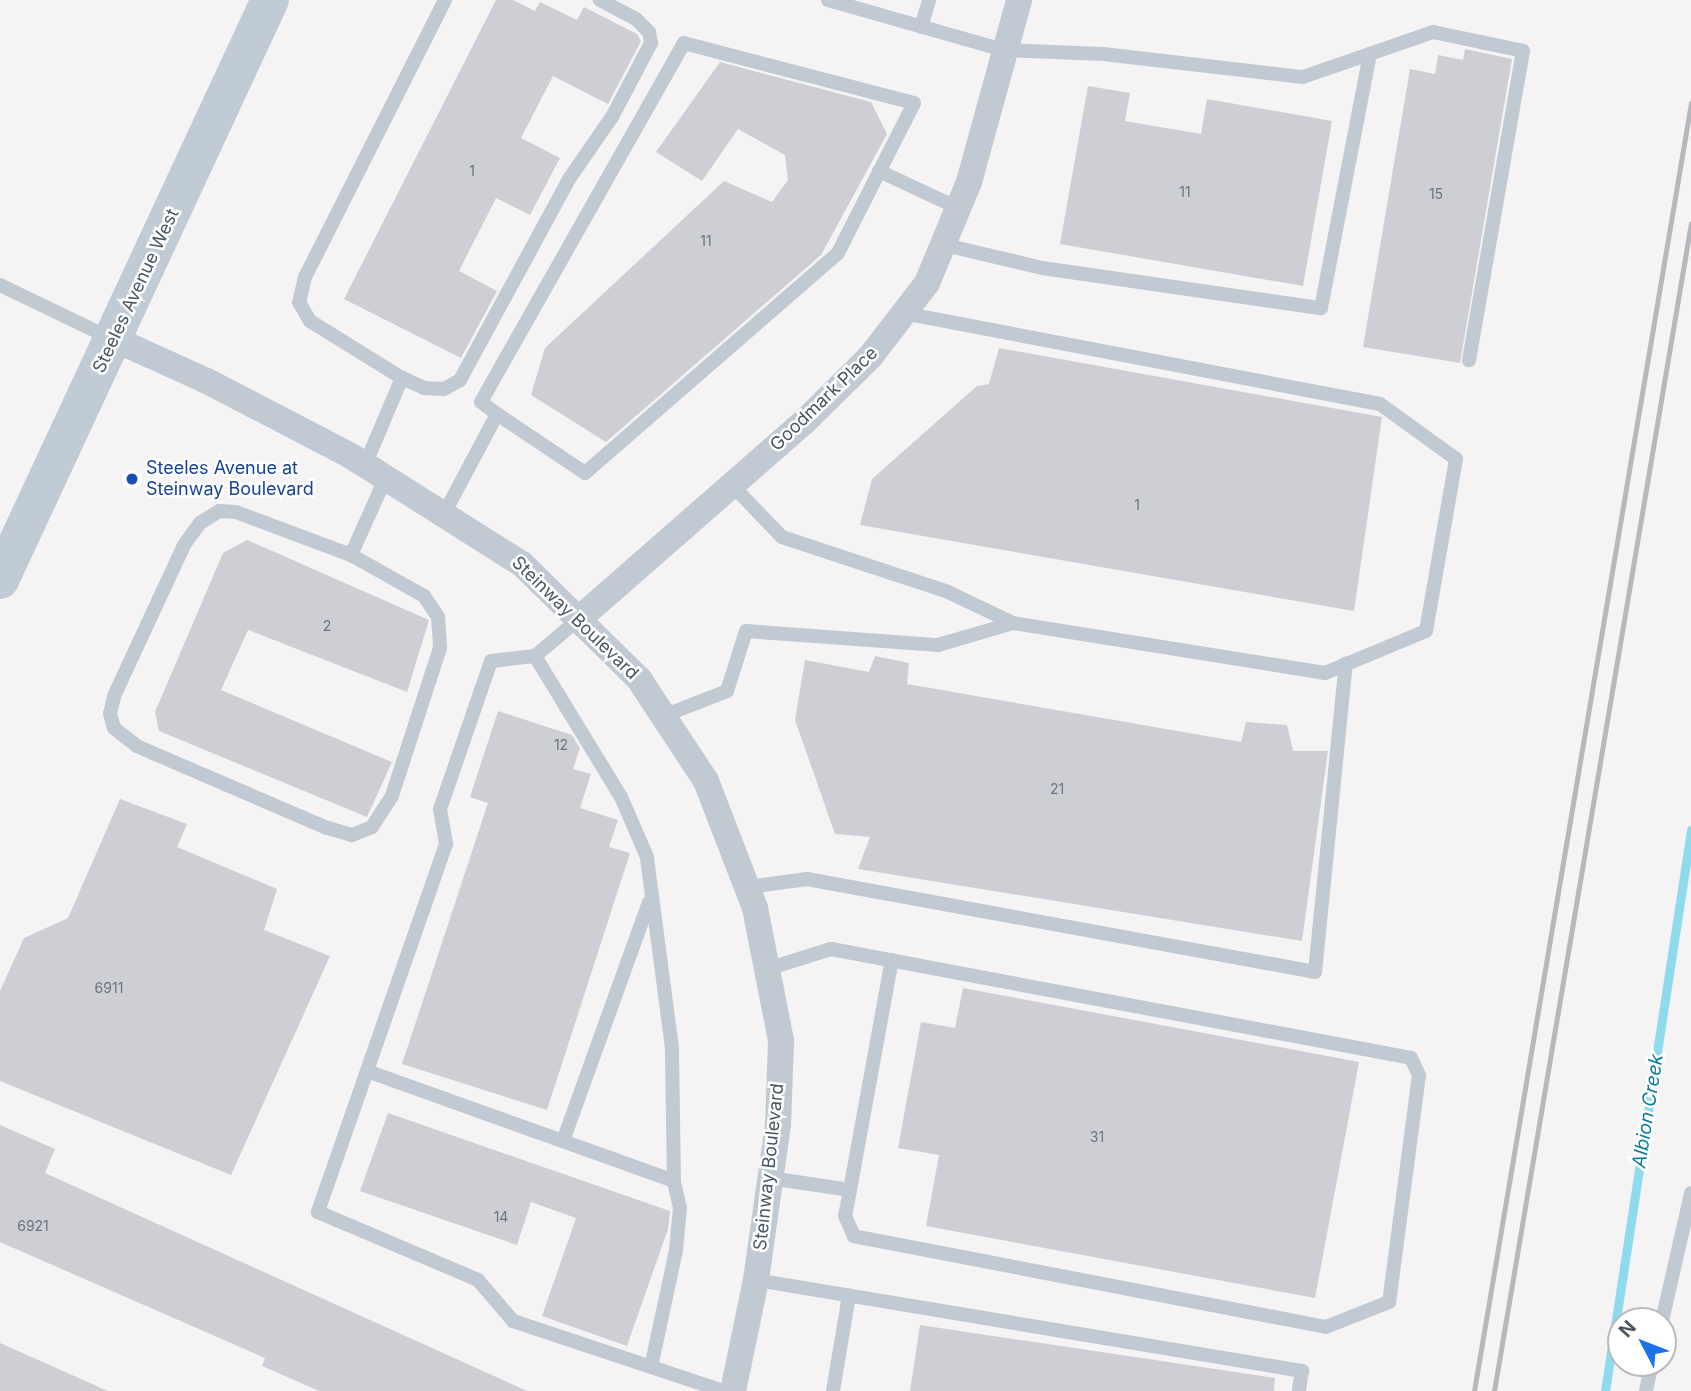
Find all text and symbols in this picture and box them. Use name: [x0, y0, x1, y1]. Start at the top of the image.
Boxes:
house number: 1: [469, 163, 475, 179]
house number: 11: [1179, 184, 1191, 200]
house number: 15: [1429, 186, 1443, 202]
street label: Steeles Avenue West: [88, 205, 184, 377]
house number: 11: [700, 233, 712, 249]
street label: Goodmark Place: [766, 342, 882, 456]
place label: Steeles Avenue at Steinway Boulevard: [146, 458, 314, 500]
marker: Steeles Avenue at Steinway Boulevard: [124, 471, 140, 487]
house number: 1: [1134, 497, 1140, 513]
street label: Steinway Boulevard: [507, 552, 643, 684]
house number: 2: [323, 618, 331, 634]
house number: 12: [554, 737, 568, 753]
house number: 21: [1050, 781, 1064, 797]
house number: 6911: [95, 980, 123, 996]
water label: Albion Creek: [1628, 1052, 1668, 1170]
street label: Steinway Boulevard: [749, 1082, 789, 1252]
house number: 31: [1090, 1129, 1104, 1145]
house number: 14: [494, 1209, 508, 1225]
house number: 6921: [17, 1218, 49, 1234]
north arrow: [1607, 1307, 1677, 1377]
text: N: [1614, 1316, 1641, 1342]

